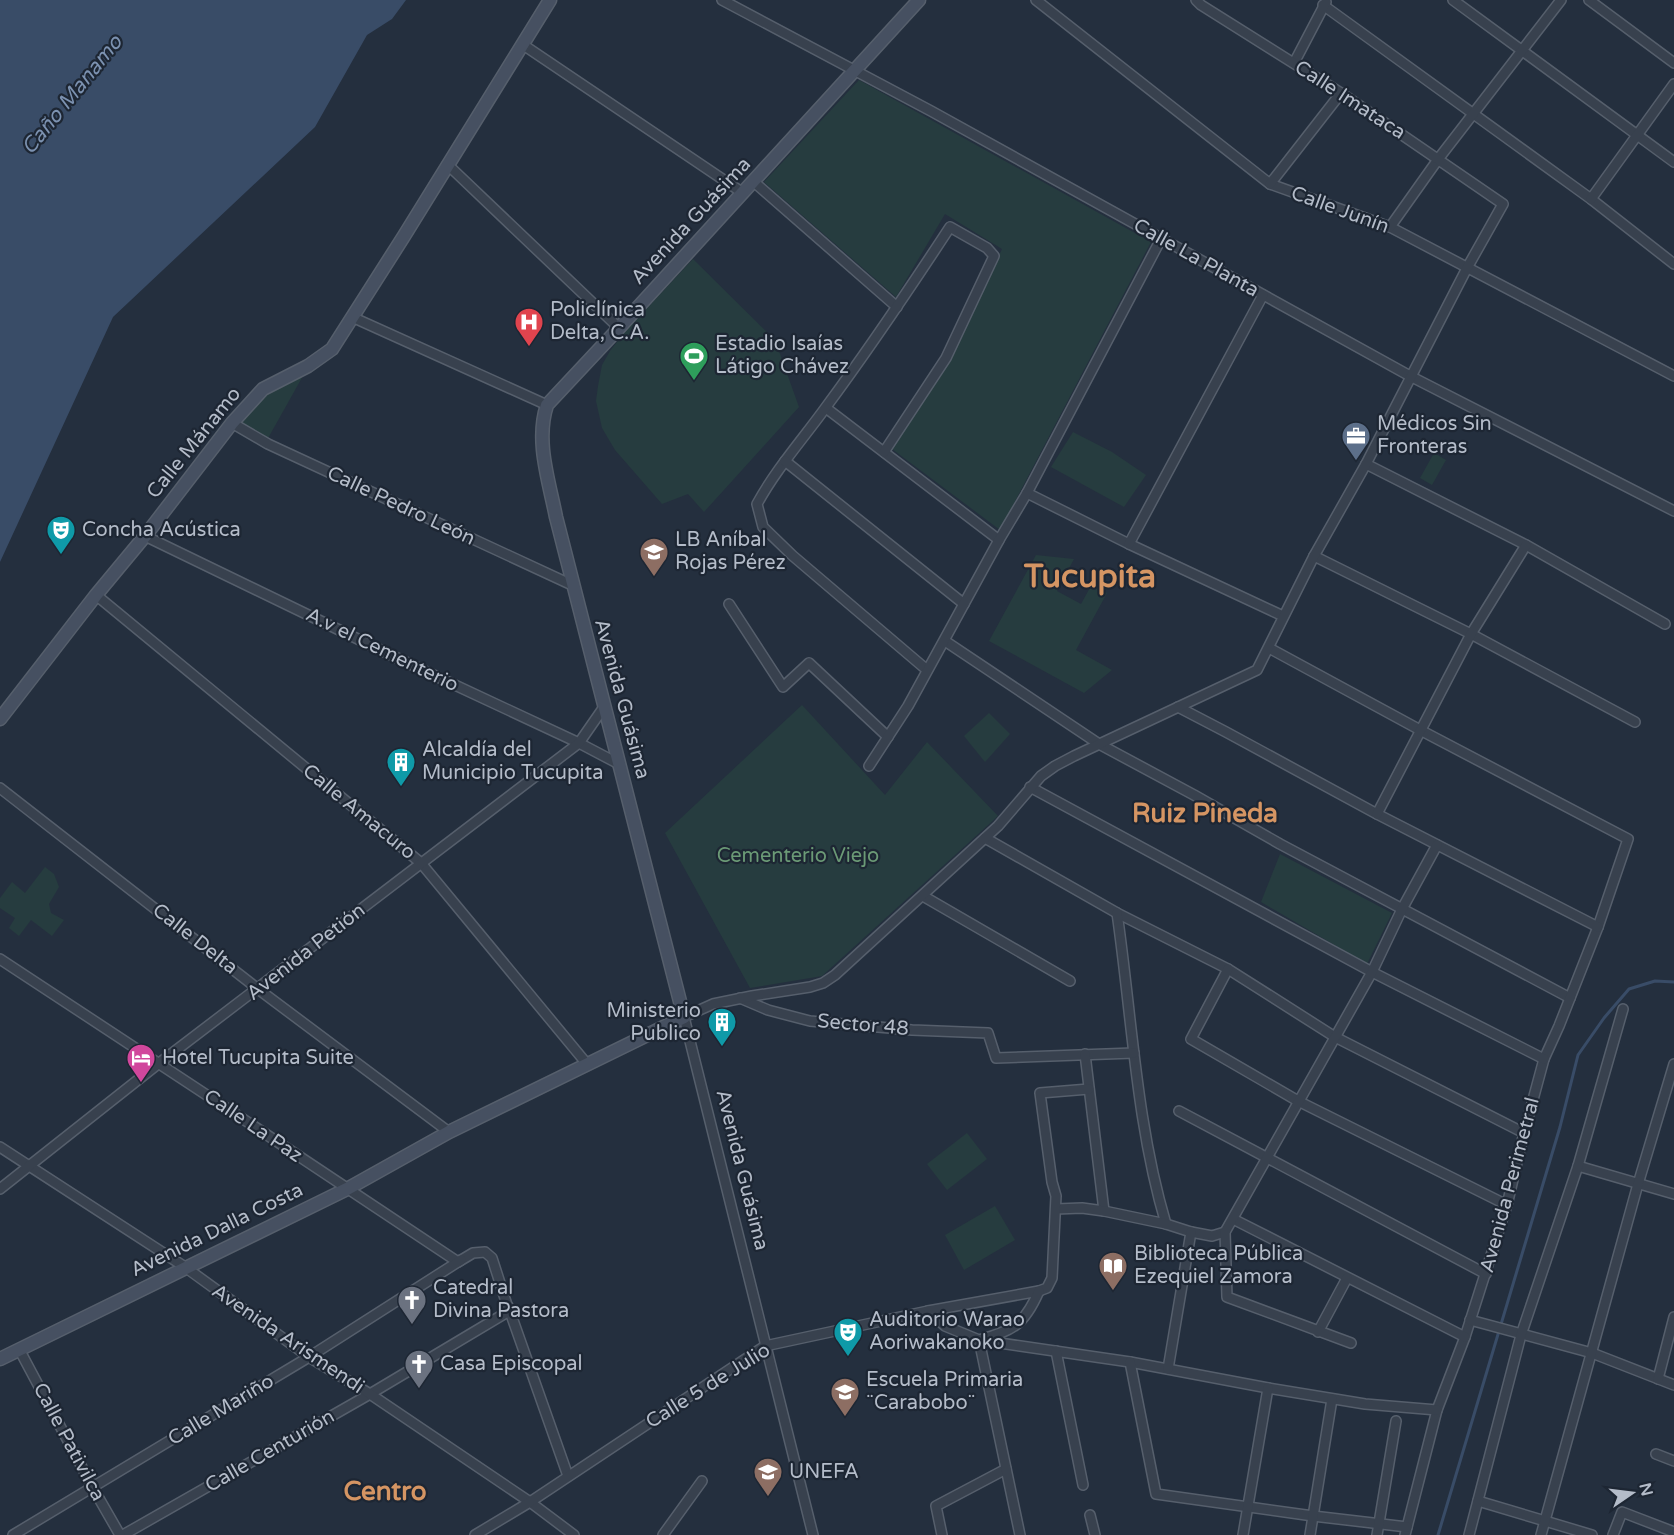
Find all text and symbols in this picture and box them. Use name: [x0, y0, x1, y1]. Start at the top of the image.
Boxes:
water label: Caño Manamo: [16, 29, 128, 160]
street label: Calle Imataca: [1290, 55, 1410, 145]
street label: Avenida Guásima: [626, 152, 756, 290]
street label: Calle Junín: [1288, 181, 1392, 239]
street label: Calle La Planta: [1129, 214, 1263, 302]
place label: Policlínica Delta, C.A.: [550, 298, 649, 345]
hospital icon: Policlínica Delta, C.A.: [513, 306, 545, 348]
place label: Estadio Isaías Látigo Chávez: [715, 332, 849, 379]
sports icon: Estadio Isaías Látigo Chávez: [678, 340, 710, 382]
street label: Calle Mánamo: [142, 383, 246, 503]
place label: Médicos Sin Fronteras: [1377, 412, 1492, 459]
office icon: Médicos Sin Fronteras: [1340, 420, 1372, 462]
street label: Calle Pedro León: [323, 461, 479, 551]
theatre icon: Concha Acústica: [45, 514, 77, 556]
place label: Concha Acústica: [82, 518, 241, 542]
place label: LB Aníbal Rojas Pérez: [675, 528, 786, 575]
school or university icon: LB Aníbal Rojas Pérez: [638, 536, 670, 578]
district label: Tucupita: [1023, 558, 1156, 596]
street label: A.v el Cementerio: [302, 603, 462, 697]
street label: Avenida Guásima: [589, 616, 655, 782]
place label: Alcaldía del Municipio Tucupita: [422, 738, 603, 785]
building icon: Alcaldía del Municipio Tucupita: [385, 746, 417, 788]
street label: Calle Amacuro: [298, 759, 420, 865]
district label: Ruiz Pineda: [1132, 798, 1278, 829]
park label: Cementerio Viejo: [717, 844, 879, 868]
street label: Calle Delta: [148, 898, 242, 980]
street label: Avenida Petión: [242, 898, 370, 1006]
place label: Ministerio Publico: [607, 999, 701, 1046]
building icon: Ministerio Publico: [706, 1006, 738, 1048]
street label: Sector 48: [816, 1009, 910, 1041]
hotel icon: Hotel Tucupita Suite: [125, 1042, 157, 1084]
place label: Hotel Tucupita Suite: [162, 1046, 354, 1070]
street label: Calle La Paz: [199, 1084, 307, 1168]
street label: Avenida Guásima: [710, 1087, 774, 1253]
street label: Avenida Perimetral: [1475, 1095, 1545, 1275]
street label: Avenida Dalla Costa: [127, 1178, 307, 1282]
place label: Biblioteca Pública Ezequiel Zamora: [1134, 1242, 1303, 1289]
library icon: Biblioteca Pública Ezequiel Zamora: [1097, 1250, 1129, 1292]
place label: Catedral Divina Pastora: [433, 1276, 569, 1323]
street label: Avenida Arismendi: [207, 1279, 369, 1399]
church icon: Catedral Divina Pastora: [396, 1284, 428, 1326]
place label: Auditorio Warao Aoriwakanoko: [869, 1308, 1025, 1355]
theatre icon: Auditorio Warao Aoriwakanoko: [832, 1316, 864, 1358]
street label: Calle 5 de Julio: [641, 1338, 775, 1434]
church icon: Casa Episcopal: [403, 1348, 435, 1390]
place label: Casa Episcopal: [440, 1352, 583, 1376]
place label: Escuela Primaria ¨Carabobo¨: [866, 1368, 1023, 1415]
street label: Calle Mariño: [164, 1369, 278, 1451]
school or university icon: Escuela Primaria ¨Carabobo¨: [829, 1376, 861, 1418]
street label: Calle Pativilca: [28, 1379, 110, 1505]
street label: Calle Centurión: [201, 1404, 339, 1498]
school or university icon: UNEFA: [752, 1456, 784, 1498]
place label: UNEFA: [789, 1460, 859, 1484]
north arrow: [1602, 1463, 1662, 1523]
district label: Centro: [343, 1476, 427, 1507]
text: N: [1634, 1481, 1657, 1498]

